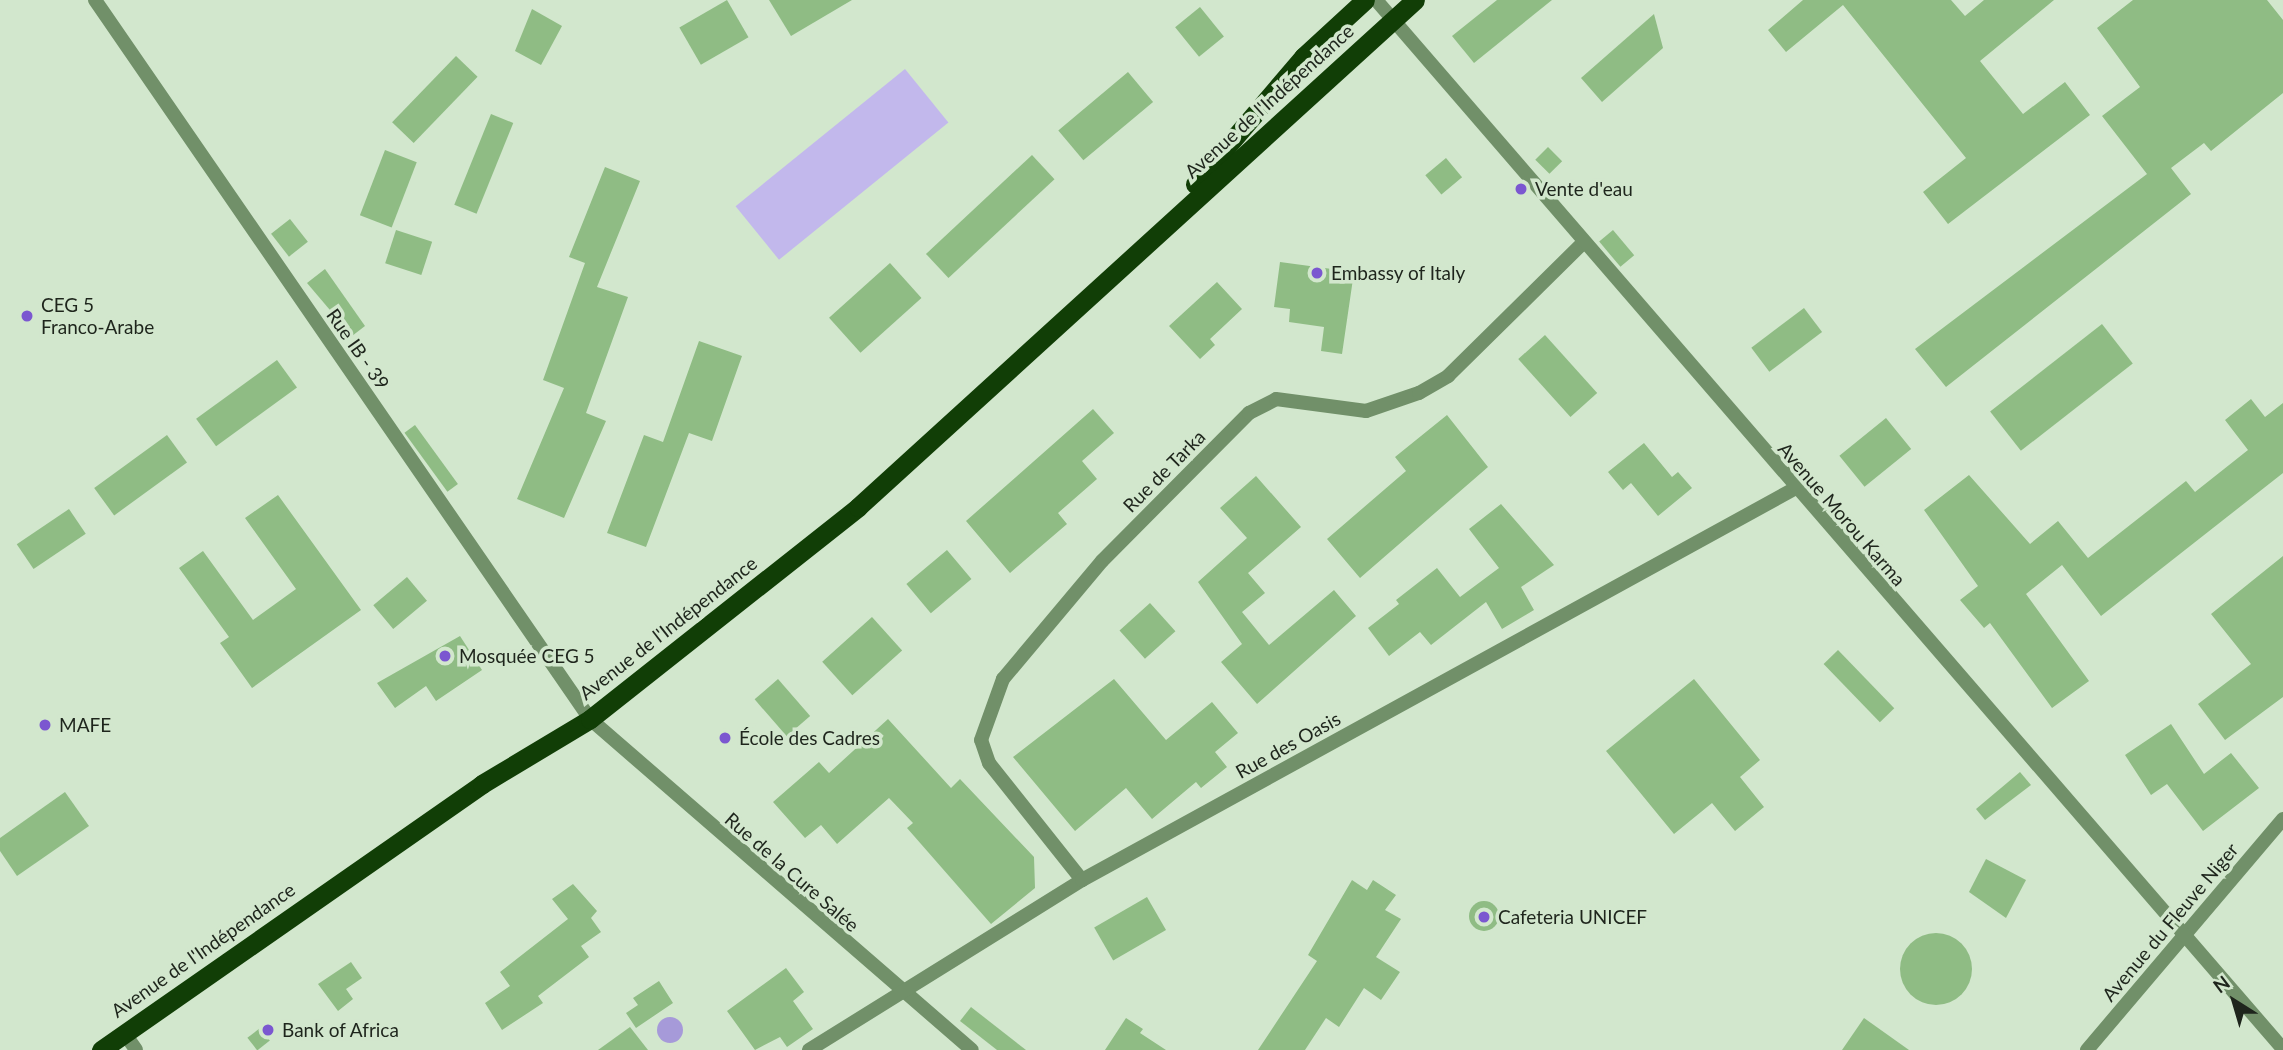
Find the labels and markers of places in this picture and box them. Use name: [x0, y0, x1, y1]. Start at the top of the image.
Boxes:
place label: Vente d'eau: [1535, 178, 1633, 200]
marker: Vente d'eau: [1513, 181, 1529, 197]
place label: Embassy of Italy: [1331, 262, 1466, 284]
marker: Embassy of Italy: [1309, 265, 1325, 281]
place label: CEG 5 Franco-Arabe: [41, 294, 154, 338]
marker: CEG 5 Franco-Arabe: [19, 308, 35, 324]
place label: Mosquée CEG 5: [459, 645, 595, 667]
marker: Mosquée CEG 5: [437, 648, 453, 664]
place label: MAFE: [59, 714, 111, 736]
marker: MAFE: [37, 717, 53, 733]
place label: École des Cadres: [739, 727, 880, 749]
marker: École des Cadres: [717, 730, 733, 746]
place label: Cafeteria UNICEF: [1498, 906, 1647, 928]
marker: Cafeteria UNICEF: [1476, 909, 1492, 925]
place label: Bank of Africa: [282, 1019, 400, 1041]
marker: Bank of Africa: [260, 1022, 276, 1038]

